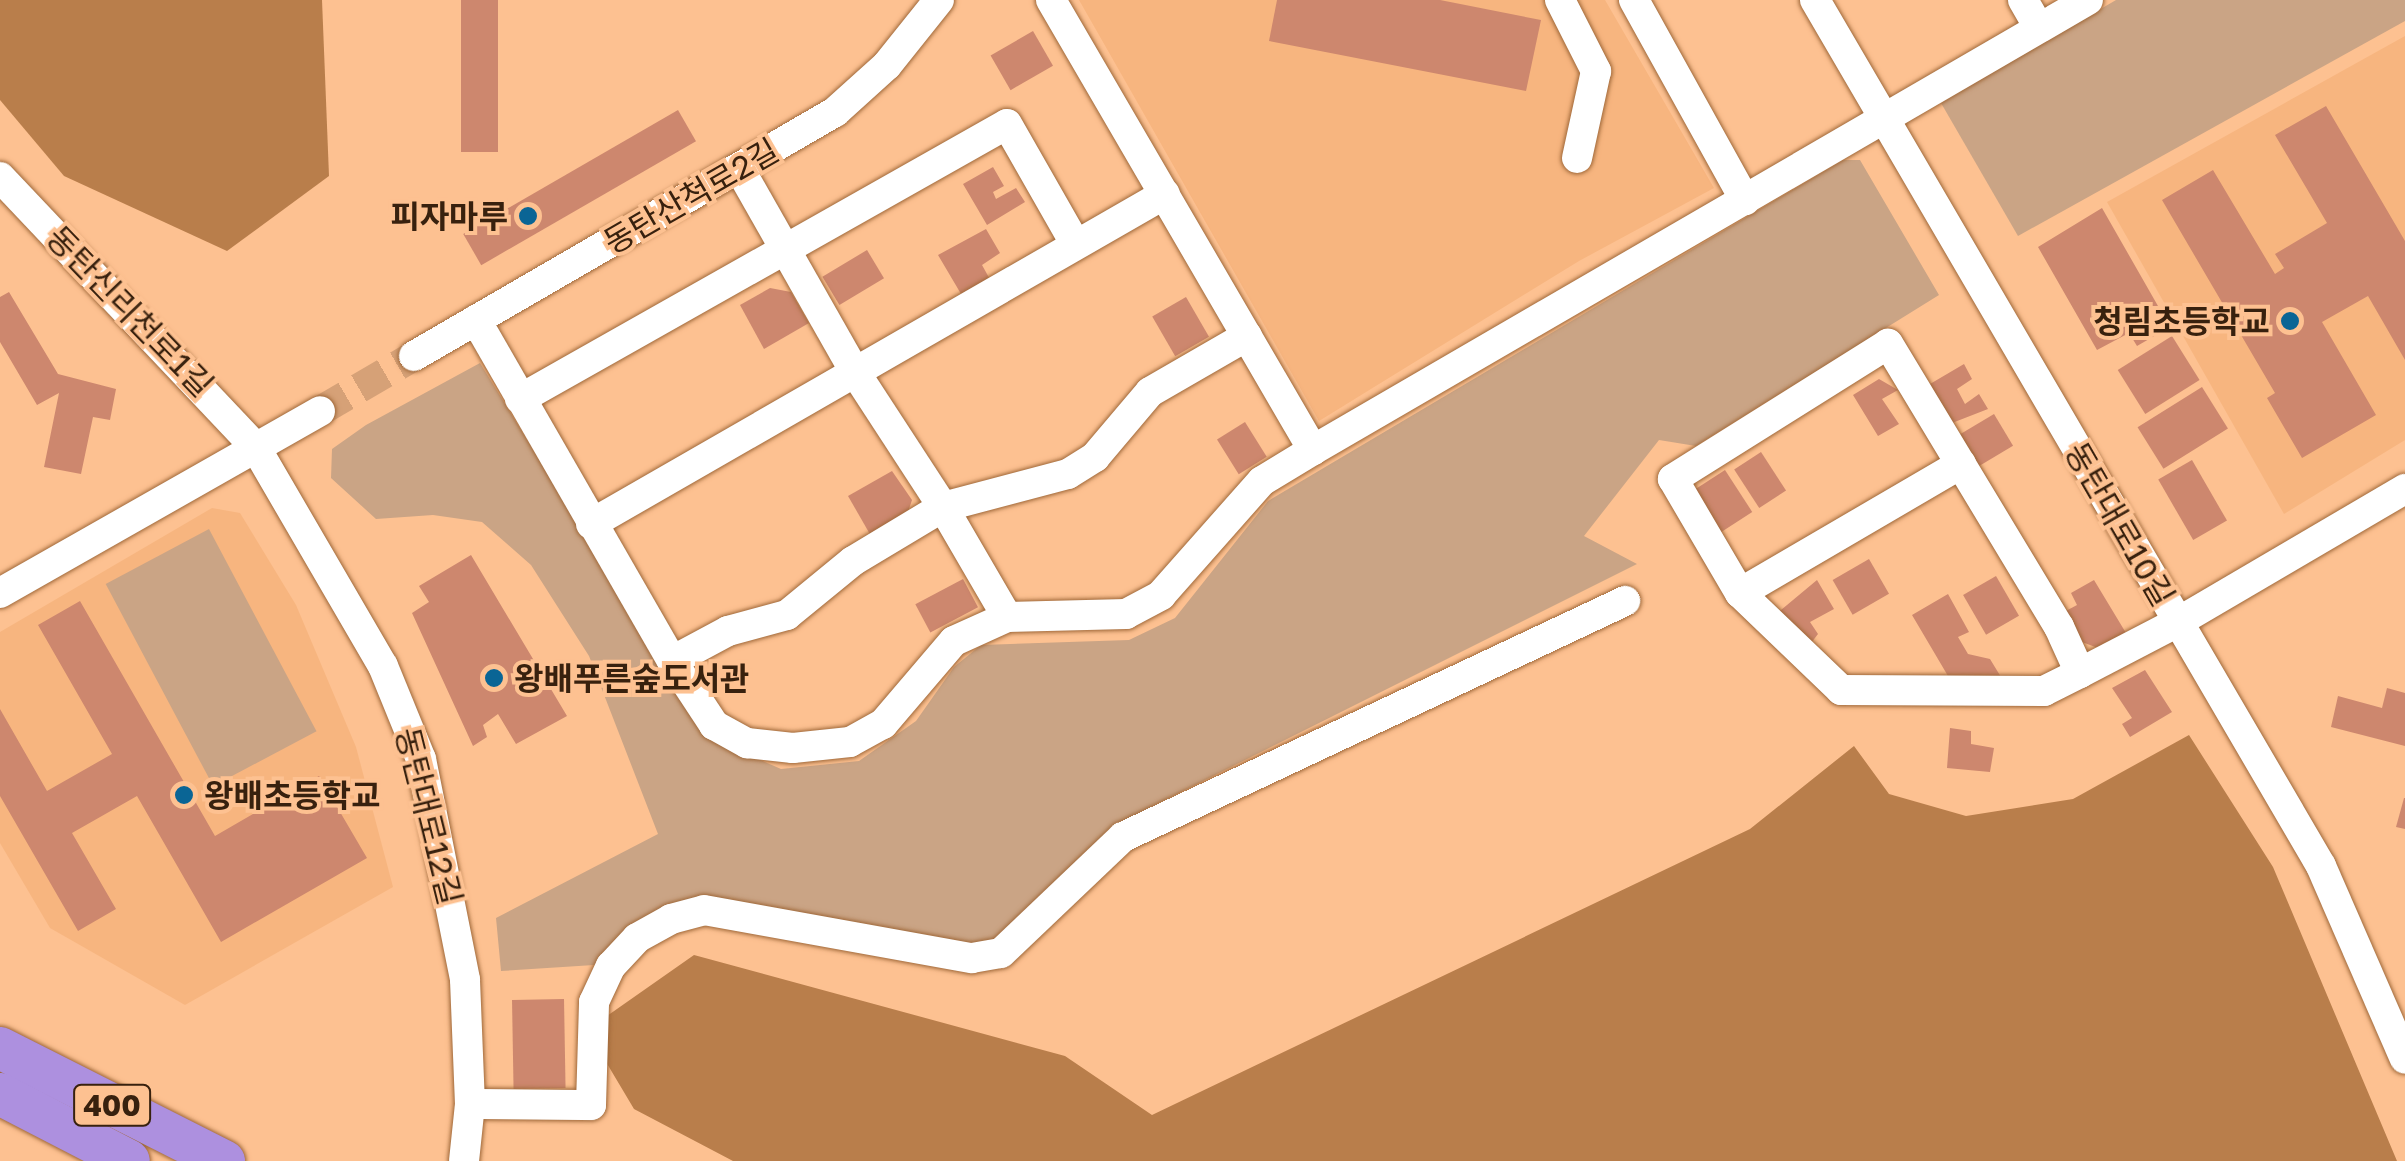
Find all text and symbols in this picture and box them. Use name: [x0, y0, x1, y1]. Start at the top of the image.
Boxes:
street label: 동탄산척로2길: [597, 131, 785, 261]
place label: 피자마루: [390, 197, 508, 235]
marker: 피자마루: [517, 205, 539, 227]
street label: 동탄신리천로1길: [39, 218, 221, 404]
place label: 청림초등학교: [2093, 302, 2270, 340]
marker: 청림초등학교: [2279, 310, 2301, 332]
street label: 동탄대로10길: [2058, 435, 2182, 613]
place label: 왕배푸른숲도서관: [514, 659, 750, 697]
marker: 왕배푸른숲도서관: [483, 667, 505, 689]
street label: 동탄대로12길: [388, 723, 470, 909]
place label: 왕배초등학교: [204, 776, 381, 814]
marker: 왕배초등학교: [173, 784, 195, 806]
road number: 400: [72, 1080, 152, 1130]

